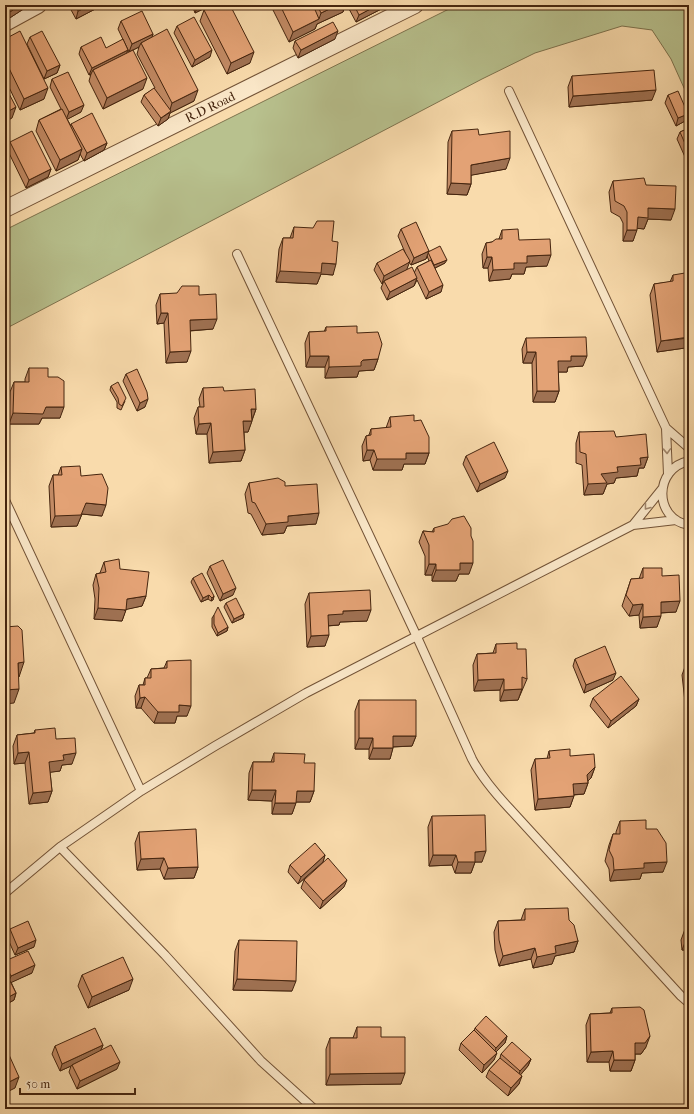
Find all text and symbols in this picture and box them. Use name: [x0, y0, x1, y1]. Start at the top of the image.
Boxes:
street label: R.D Road: [182, 88, 238, 126]
one-way arrow: [663, 448, 671, 454]
one-way arrow: [645, 502, 652, 509]
scale bar: [20, 1070, 135, 1096]
text: 50 m: [26, 1077, 50, 1091]

